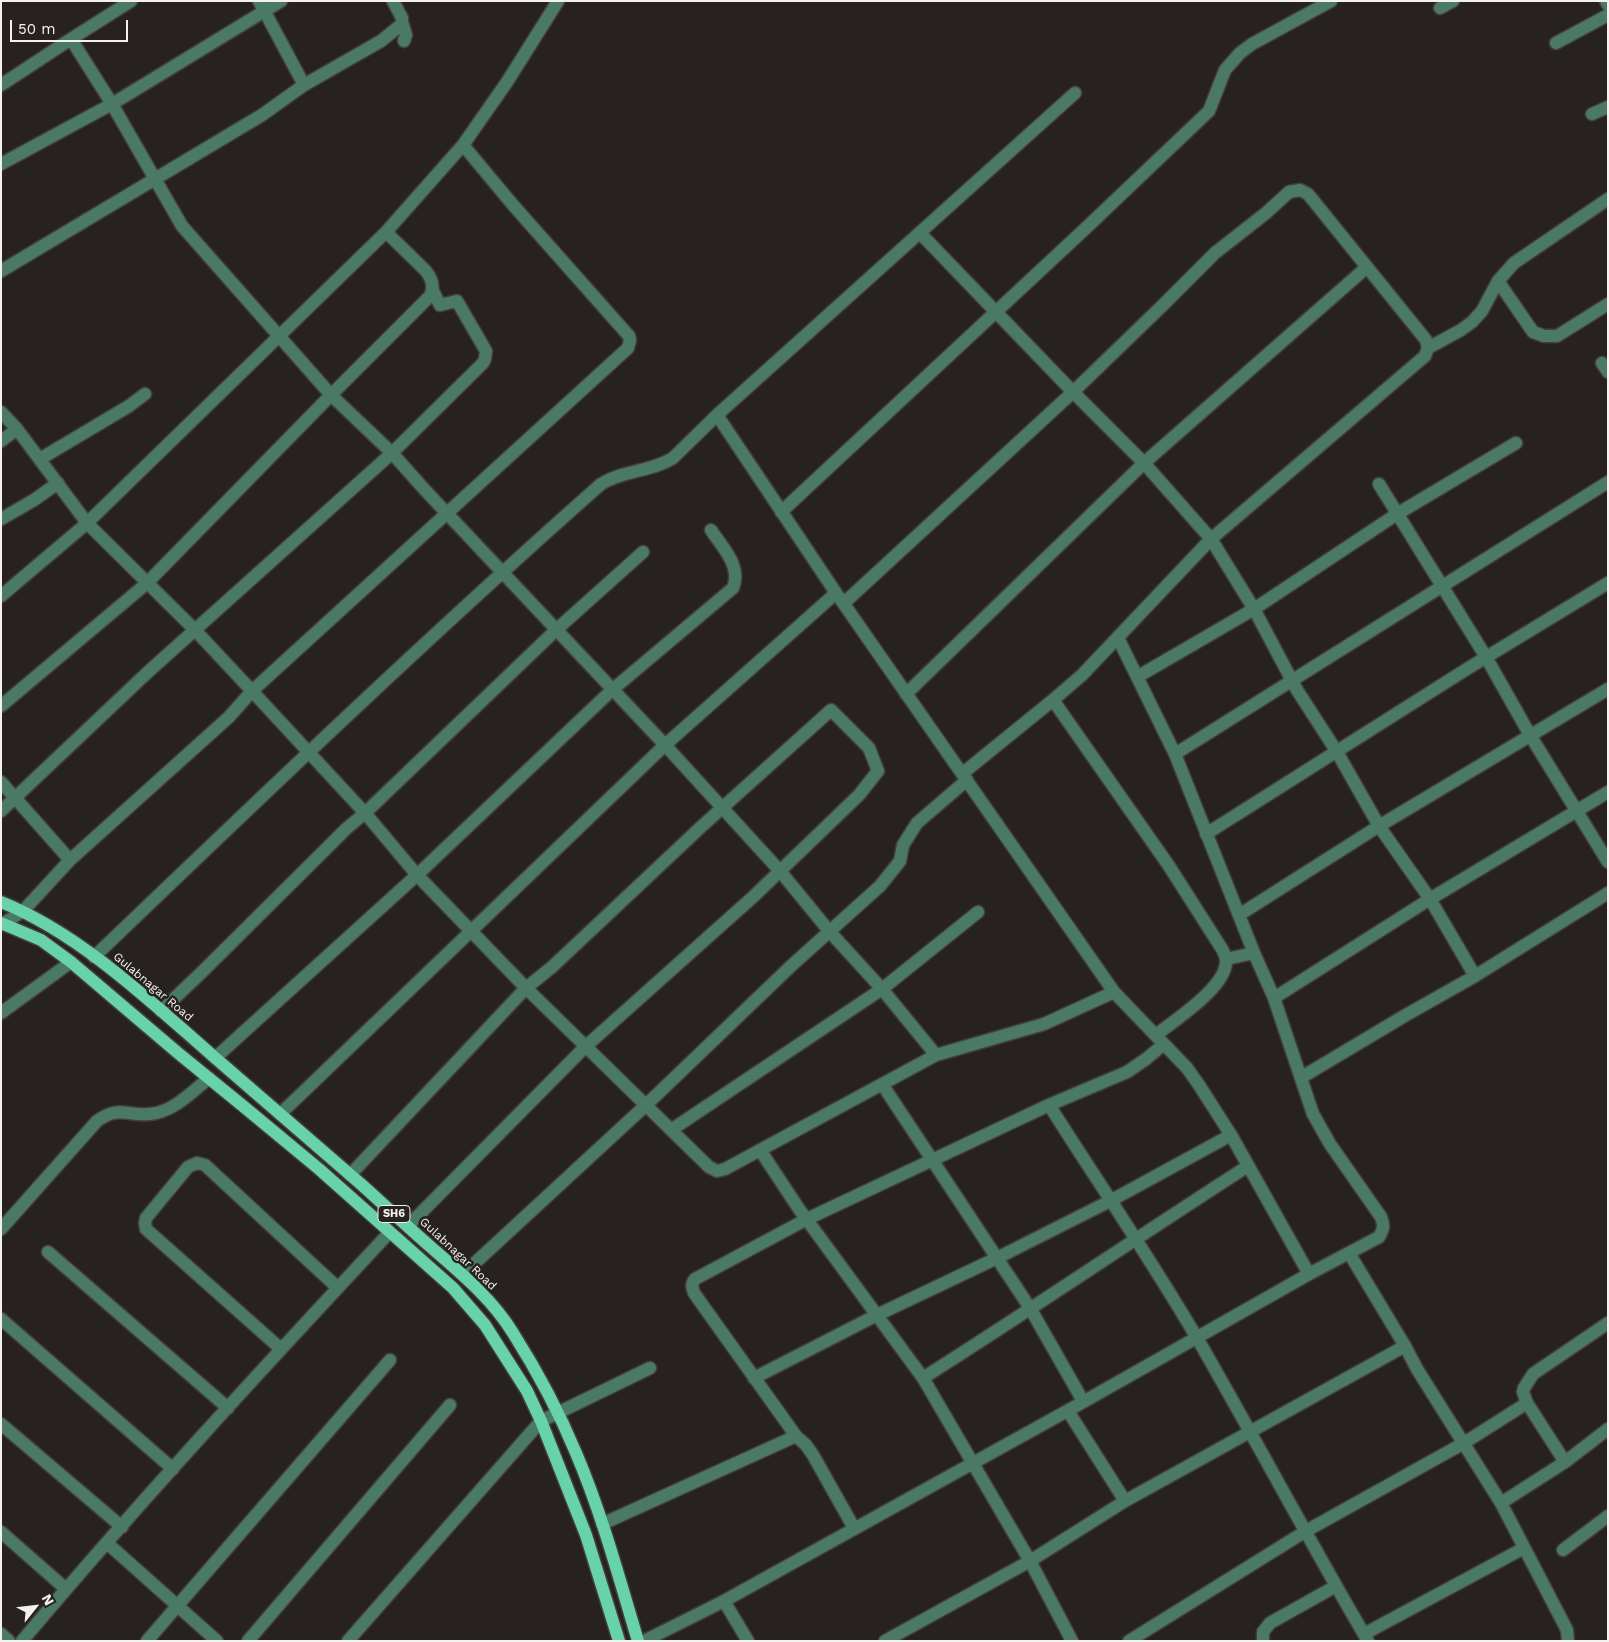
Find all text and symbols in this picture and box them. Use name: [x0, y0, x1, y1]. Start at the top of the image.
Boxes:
scale bar: [12, 10, 130, 42]
text: 50 m: [18, 20, 55, 38]
street label: Gulabnagar Road: [110, 949, 196, 1025]
road number: SH6: [378, 1206, 410, 1222]
street label: Gulabnagar Road: [417, 1215, 499, 1293]
north arrow: [10, 1582, 60, 1632]
text: N: [39, 1591, 58, 1608]

